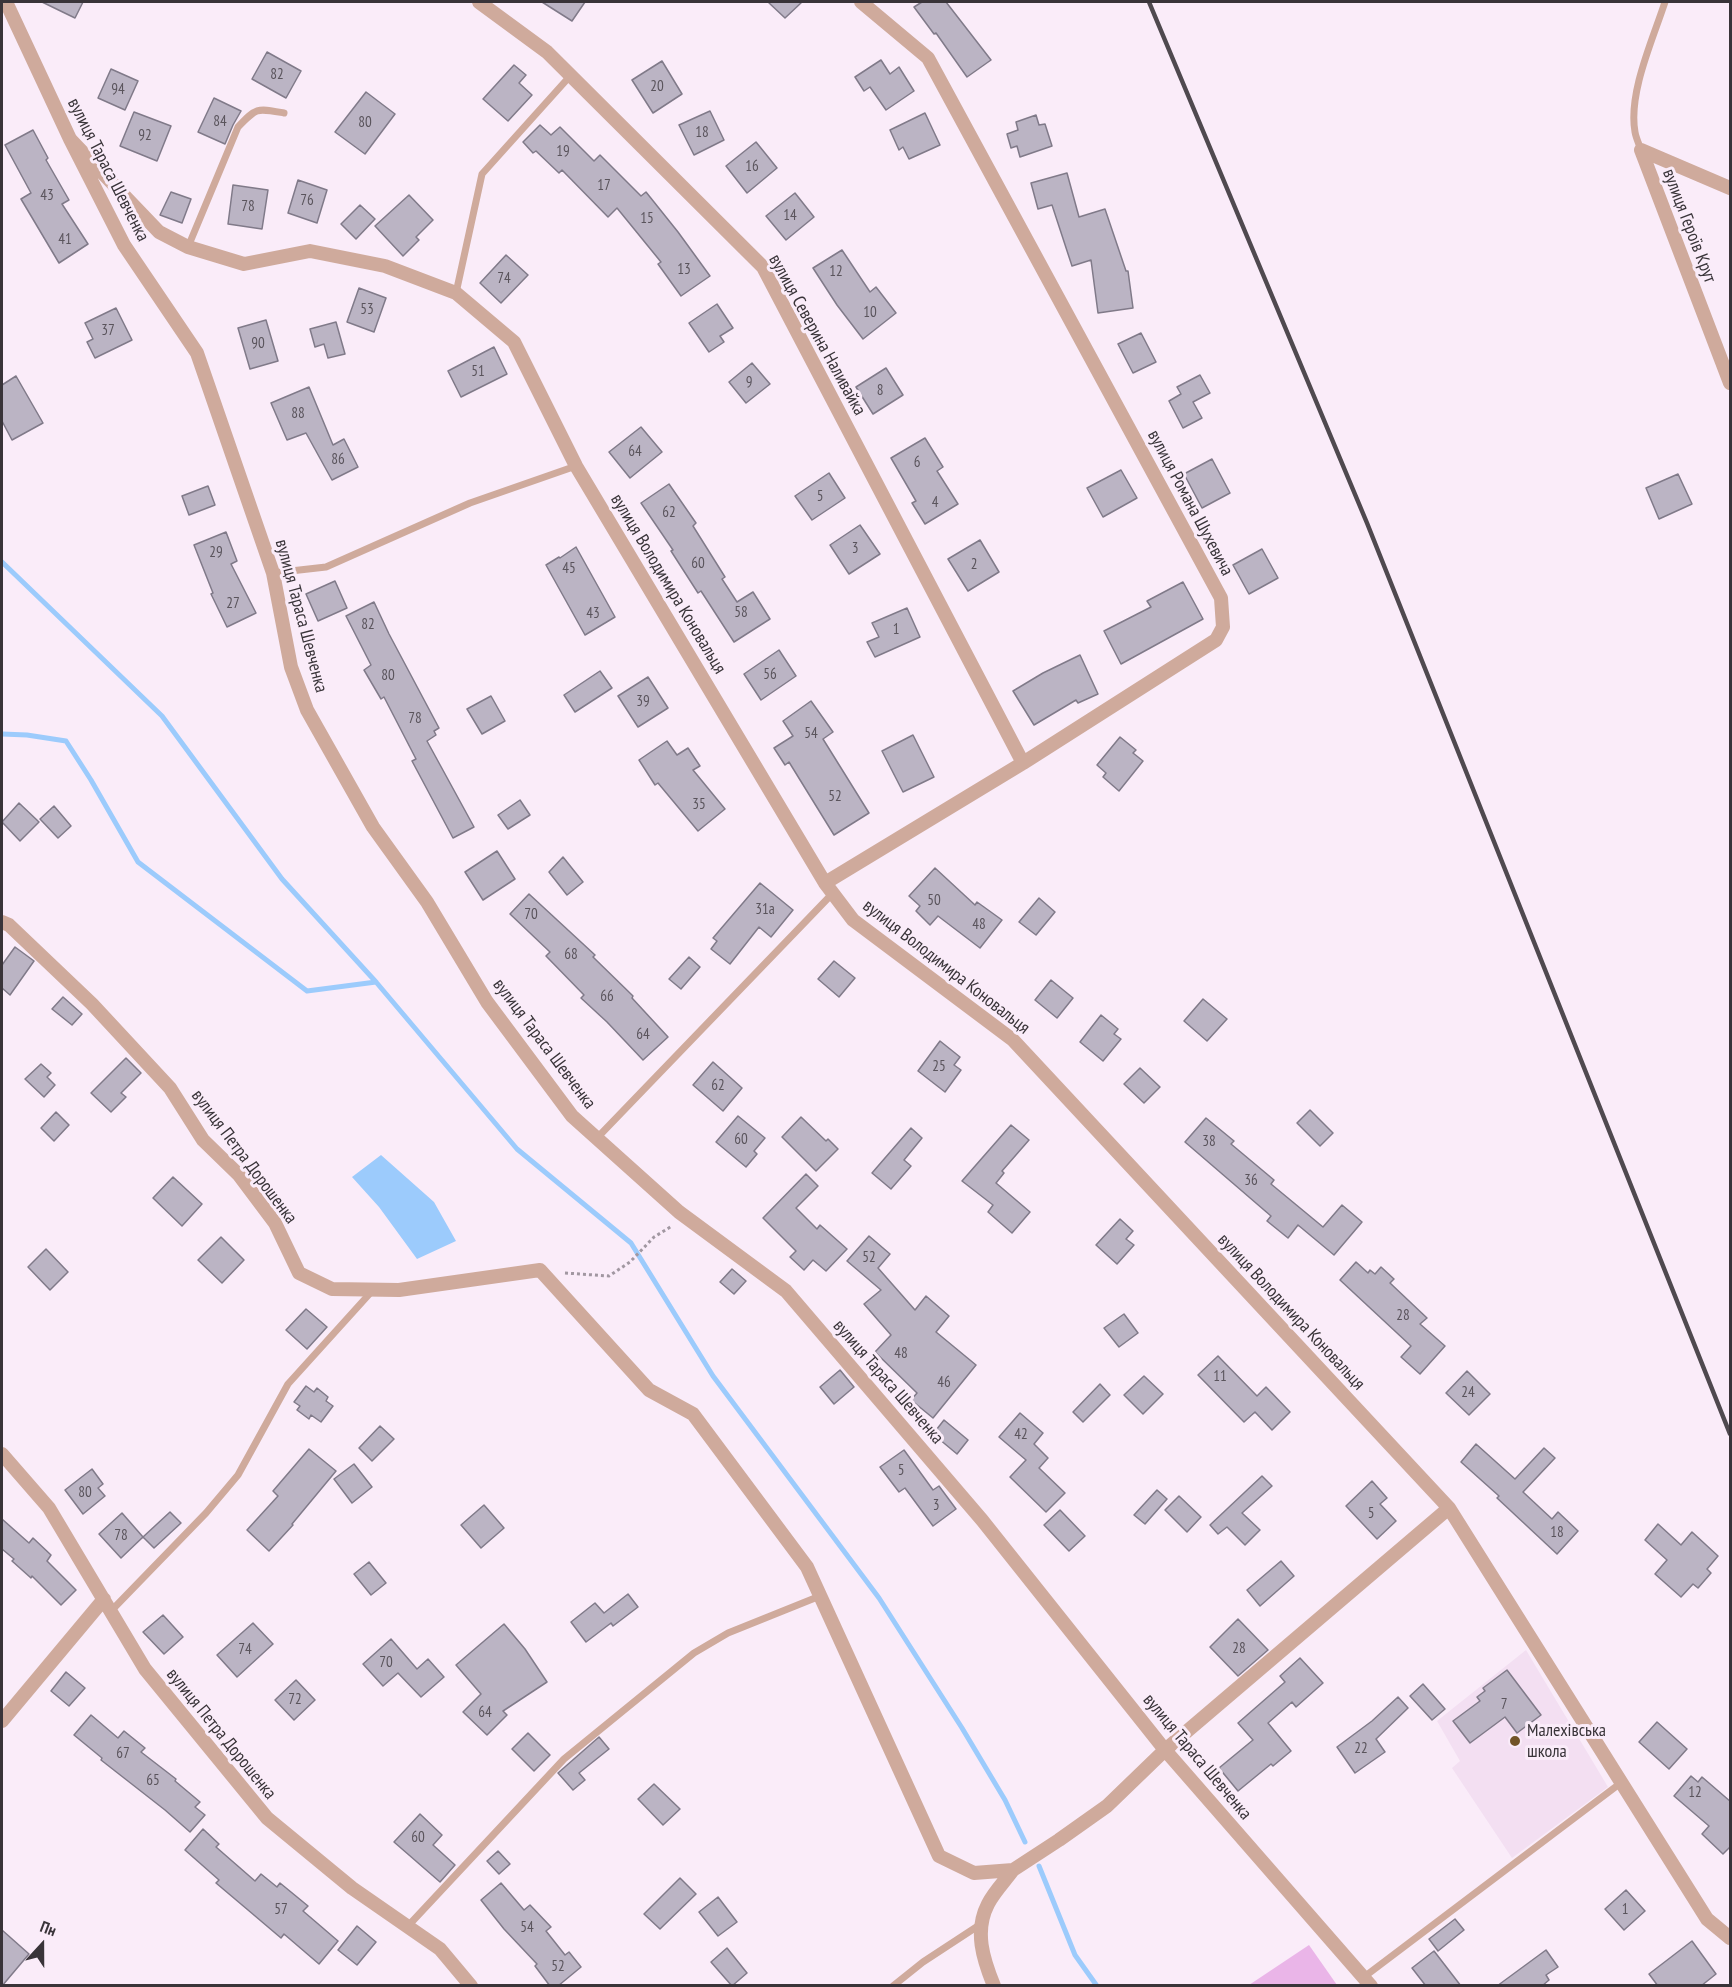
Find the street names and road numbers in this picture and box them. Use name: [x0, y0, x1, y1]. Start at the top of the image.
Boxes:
street label: вулиця Тараса Шевченка: [63, 95, 153, 245]
street label: вулиця Героїв Крут: [1657, 166, 1721, 286]
street label: вулиця Северина Наливайка: [764, 251, 870, 419]
street label: вулиця Романа Шухевича: [1142, 426, 1238, 580]
street label: вулиця Володимира Коновальця: [606, 490, 730, 678]
street label: вулиця Тараса Шевченка: [270, 537, 332, 695]
street label: вулиця Володимира Коновальця: [858, 895, 1034, 1039]
street label: вулиця Тараса Шевченка: [488, 975, 600, 1113]
street label: вулиця Петра Дорошенка: [187, 1086, 301, 1228]
street label: вулиця Володимира Коновальця: [1213, 1229, 1369, 1395]
street label: вулиця Тараса Шевченка: [828, 1315, 948, 1449]
street label: вулиця Петра Дорошенка: [162, 1664, 280, 1804]
street label: вулиця Тараса Шевченка: [1138, 1690, 1256, 1824]

